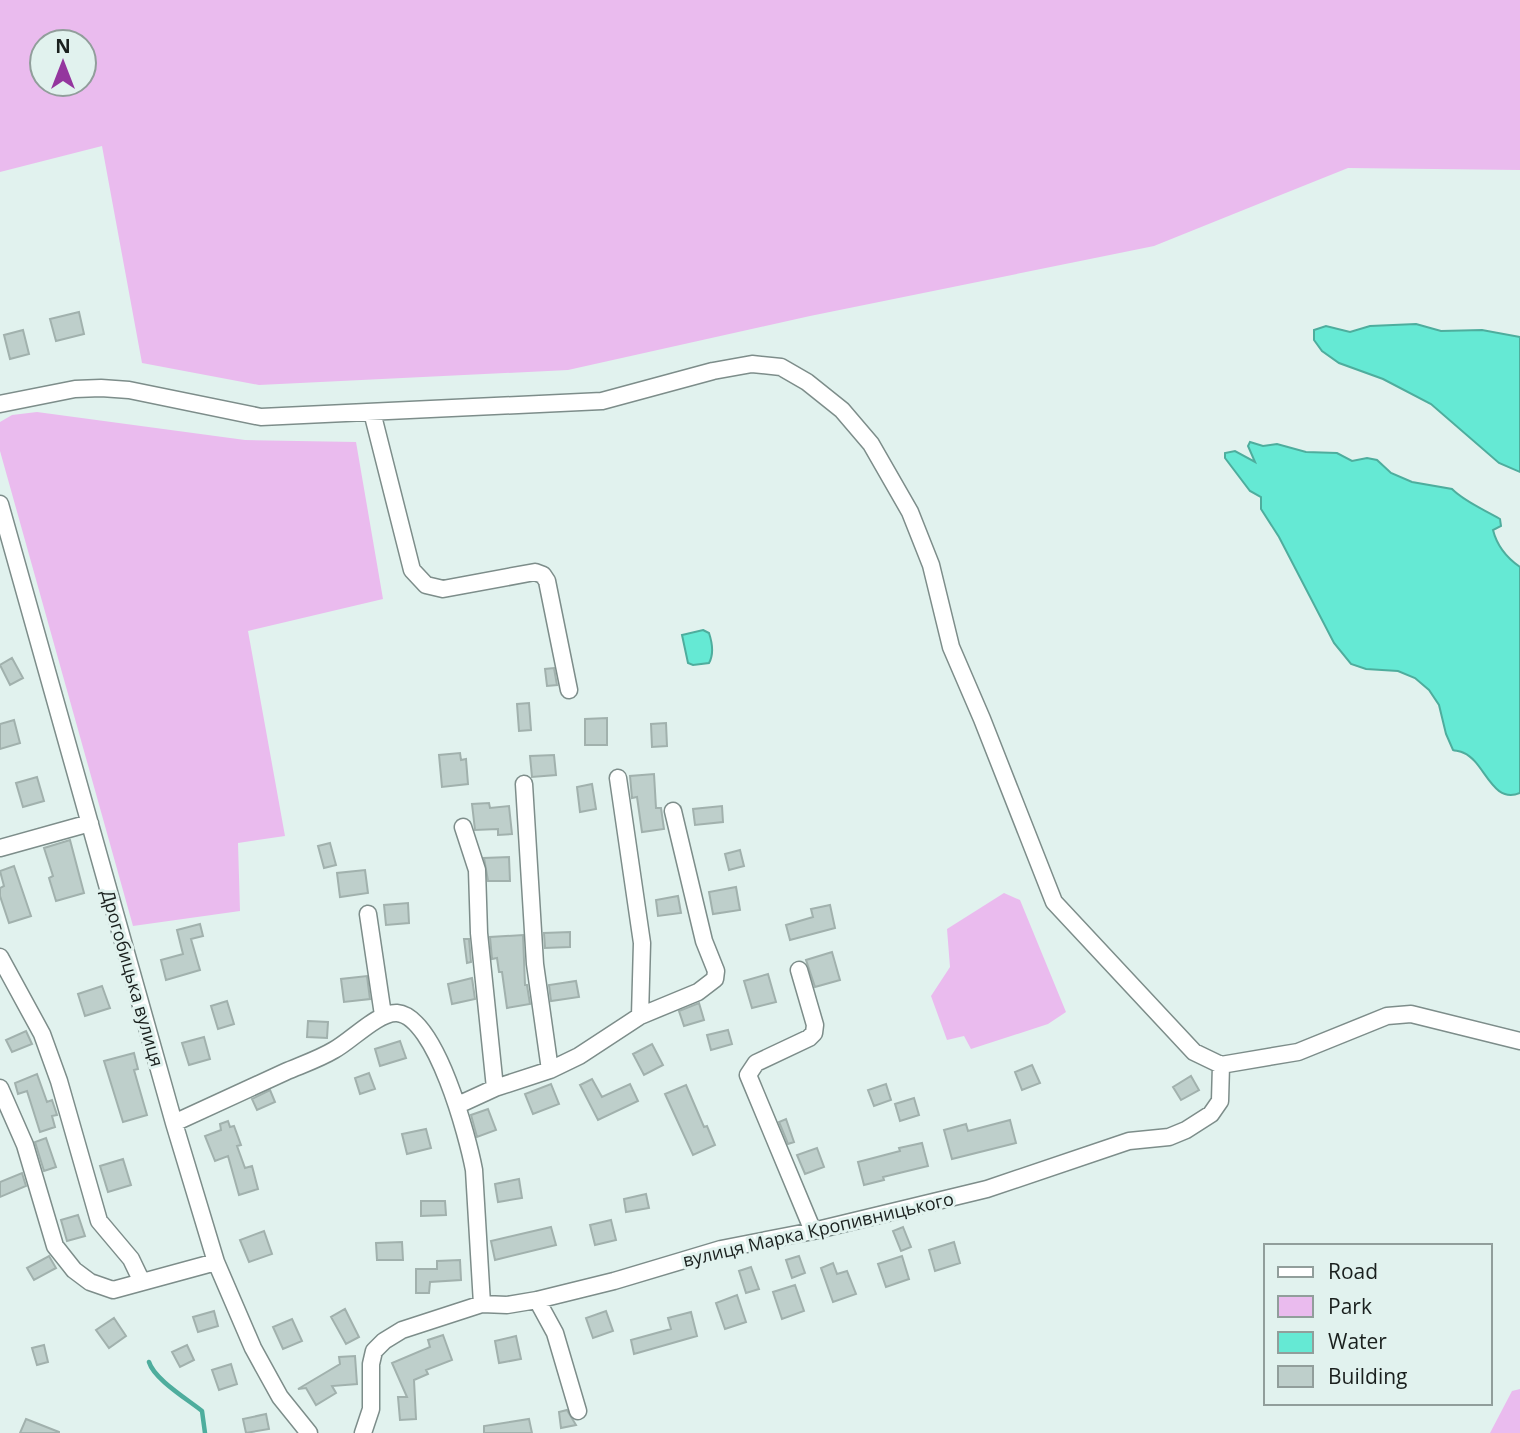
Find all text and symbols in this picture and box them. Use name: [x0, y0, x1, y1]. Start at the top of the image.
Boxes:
north arrow: [28, 28, 98, 98]
text: N: [55, 33, 71, 59]
street label: Дрогобицька вулиця: [96, 887, 170, 1069]
street label: вулиця Марка Кропивницького: [680, 1186, 956, 1272]
legend: [1264, 1244, 1492, 1405]
text: Road: [1328, 1257, 1378, 1285]
text: Park: [1328, 1292, 1372, 1320]
text: Water: [1328, 1327, 1387, 1355]
text: Building: [1328, 1362, 1407, 1390]

